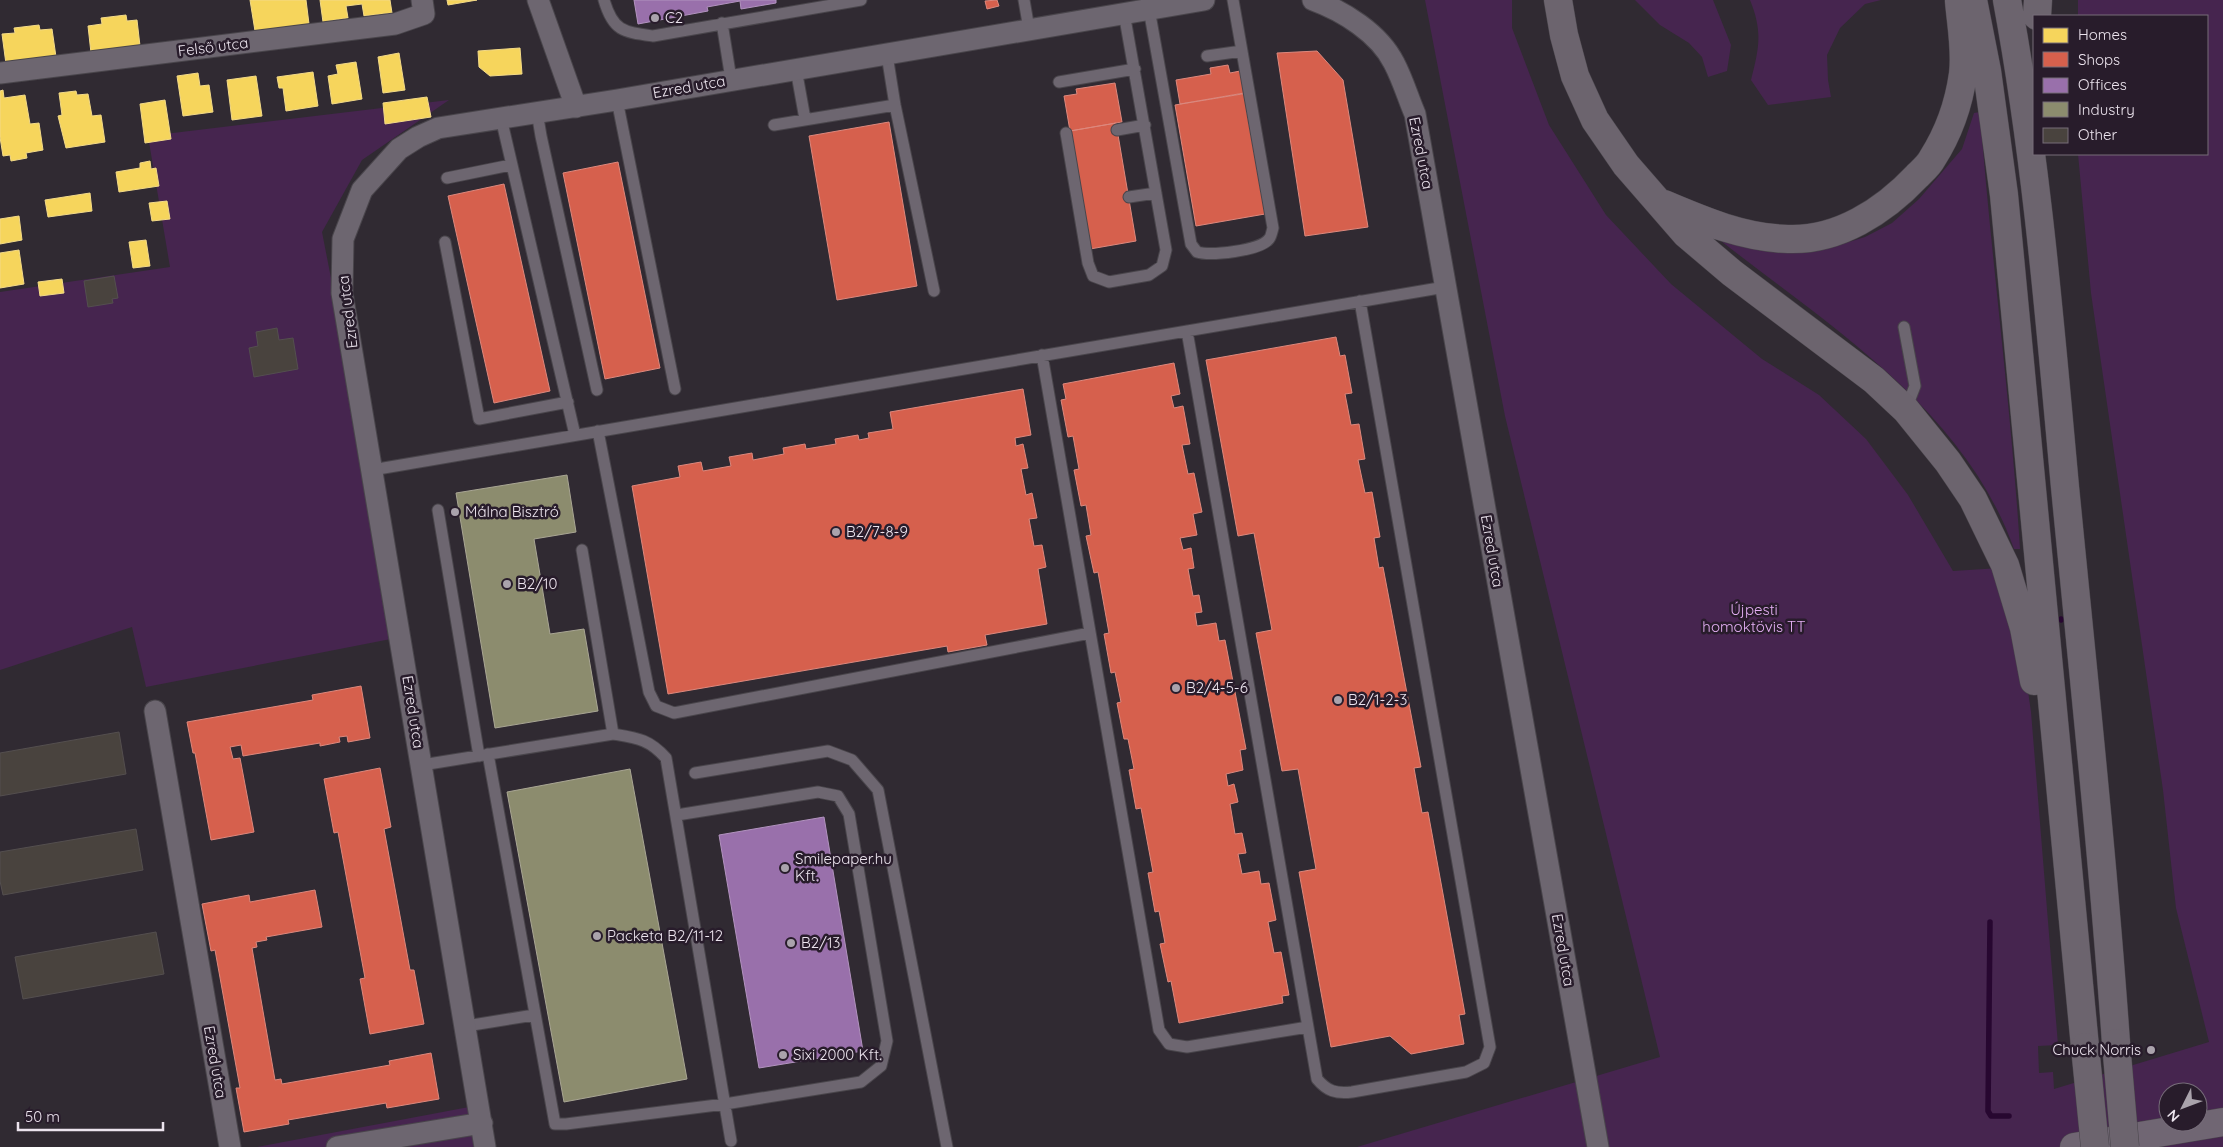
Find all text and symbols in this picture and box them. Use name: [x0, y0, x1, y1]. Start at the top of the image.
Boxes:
place label: C2: [665, 8, 683, 27]
marker: C2: [649, 12, 661, 24]
legend: [2033, 15, 2208, 155]
text: Homes: [2078, 25, 2127, 44]
street label: Felső utca: [177, 33, 249, 60]
text: Shops: [2078, 50, 2120, 69]
street label: Ezred utca: [651, 71, 727, 102]
text: Offices: [2078, 75, 2127, 94]
text: Industry: [2078, 100, 2135, 119]
street label: Ezred utca: [1405, 115, 1438, 191]
text: Other: [2078, 125, 2118, 144]
street label: Ezred utca: [334, 275, 361, 350]
place label: Málna Bisztró: [465, 502, 559, 521]
marker: Málna Bisztró: [449, 506, 461, 518]
street label: Ezred utca: [1477, 513, 1508, 589]
place label: B2/7-8-9: [846, 522, 908, 541]
marker: B2/7-8-9: [830, 526, 842, 538]
place label: B2/10: [517, 574, 557, 593]
marker: B2/10: [501, 578, 513, 590]
park label: Újpesti homoktövis TT: [1702, 600, 1806, 636]
street label: Ezred utca: [398, 674, 429, 750]
place label: B2/4-5-6: [1186, 678, 1248, 697]
marker: B2/4-5-6: [1170, 682, 1182, 694]
place label: B2/1-2-3: [1348, 690, 1407, 709]
marker: B2/1-2-3: [1332, 694, 1344, 706]
place label: Smilepaper.hu Kft.: [795, 849, 892, 885]
marker: Smilepaper.hu Kft.: [779, 862, 791, 874]
street label: Ezred utca: [1548, 912, 1579, 988]
place label: Packeta B2/11-12: [607, 926, 723, 945]
marker: Packeta B2/11-12: [591, 930, 603, 942]
place label: B2/13: [801, 933, 840, 952]
marker: B2/13: [785, 937, 797, 949]
street label: Ezred utca: [200, 1024, 231, 1100]
place label: Chuck Norris: [2052, 1040, 2141, 1059]
marker: Chuck Norris: [2145, 1044, 2157, 1056]
place label: Sixi 2000 Kft.: [793, 1045, 882, 1064]
marker: Sixi 2000 Kft.: [777, 1049, 789, 1061]
north arrow: [2158, 1082, 2208, 1132]
scale bar: [18, 1100, 162, 1132]
text: N: [2163, 1106, 2183, 1126]
text: 50 m: [25, 1107, 60, 1126]

